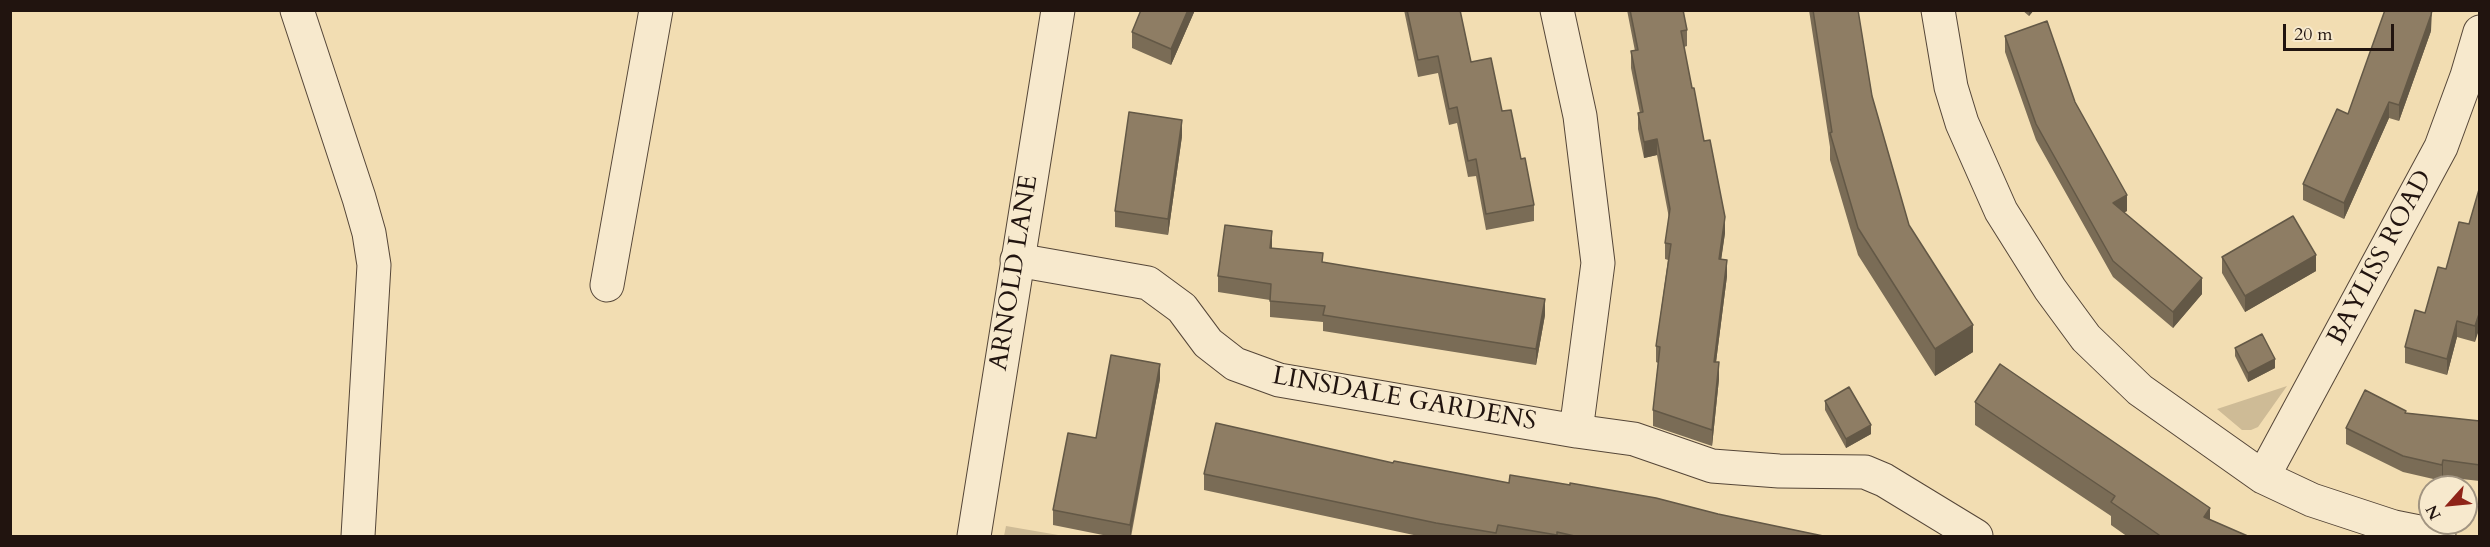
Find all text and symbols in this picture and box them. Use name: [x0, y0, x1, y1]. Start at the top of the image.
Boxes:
scale bar: [2286, 12, 2397, 50]
text: 20 m: [2294, 22, 2333, 47]
street label: BAYLISS ROAD: [2322, 165, 2440, 351]
street label: ARNOLD LANE: [984, 173, 1046, 373]
street label: LINSDALE GARDENS: [1269, 361, 1539, 439]
north arrow: [2418, 475, 2478, 535]
text: N: [2421, 501, 2447, 523]

